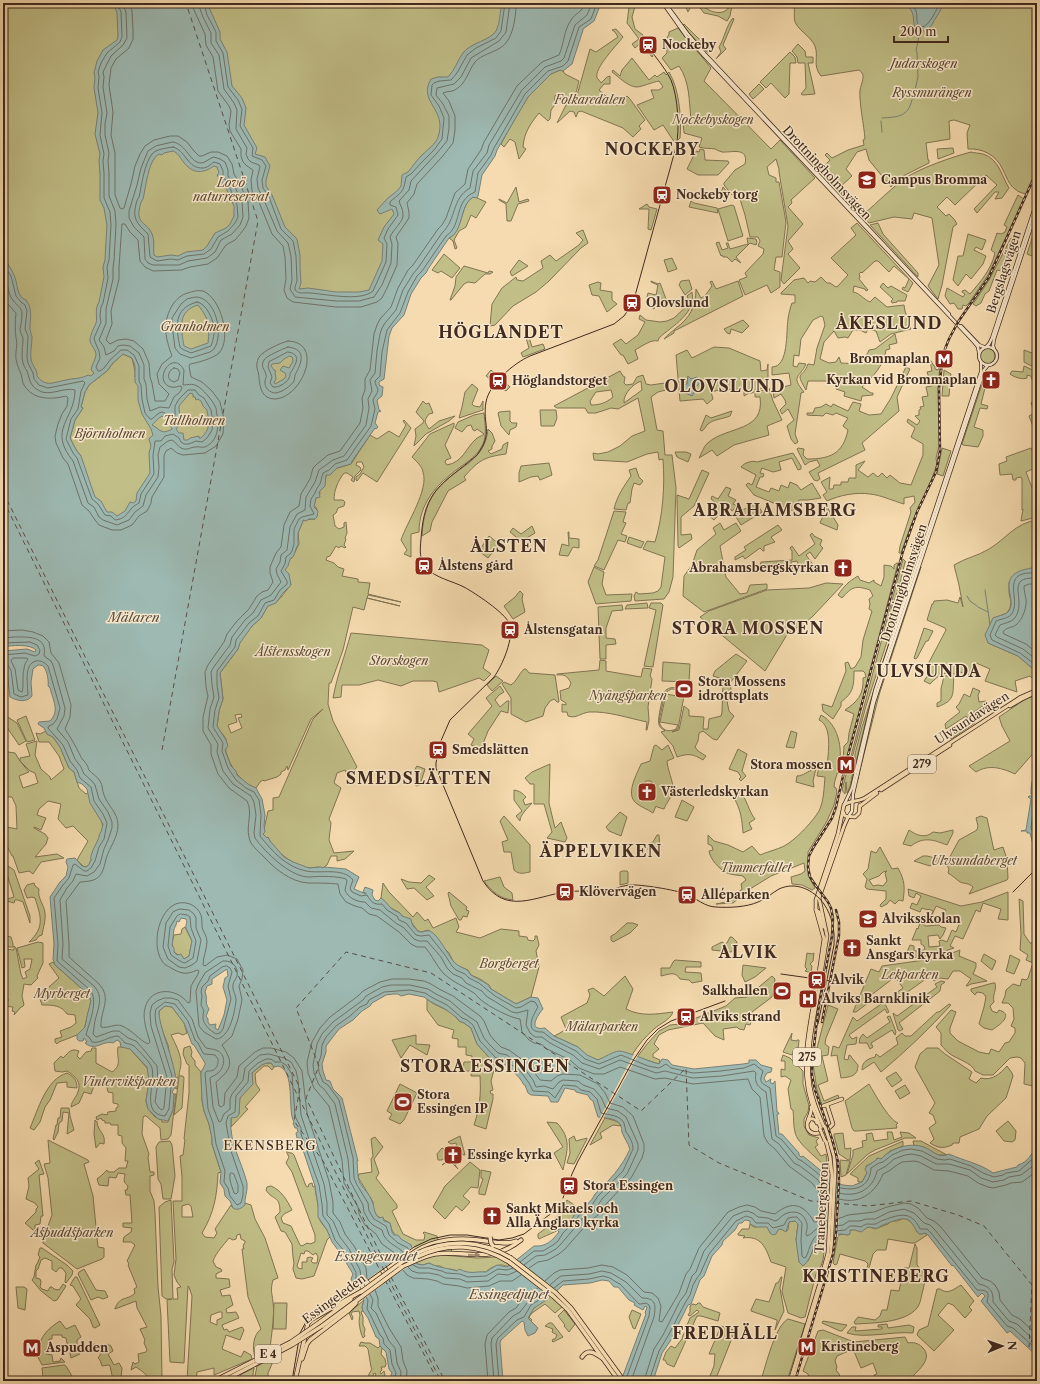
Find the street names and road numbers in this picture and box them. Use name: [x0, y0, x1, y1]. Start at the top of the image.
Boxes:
street label: Drottningholmsvägen: [780, 122, 875, 223]
street label: Bergslagsvägen: [983, 228, 1024, 315]
street label: Drottningholmsvägen: [877, 521, 930, 644]
street label: Ulvsundavägen: [932, 688, 1012, 747]
road number: 279: [908, 755, 936, 773]
road number: 275: [793, 1048, 821, 1066]
street label: Tranebergsbron: [812, 1161, 831, 1254]
street label: Essingeleden: [299, 1270, 369, 1327]
road number: E 4: [255, 1345, 281, 1363]

